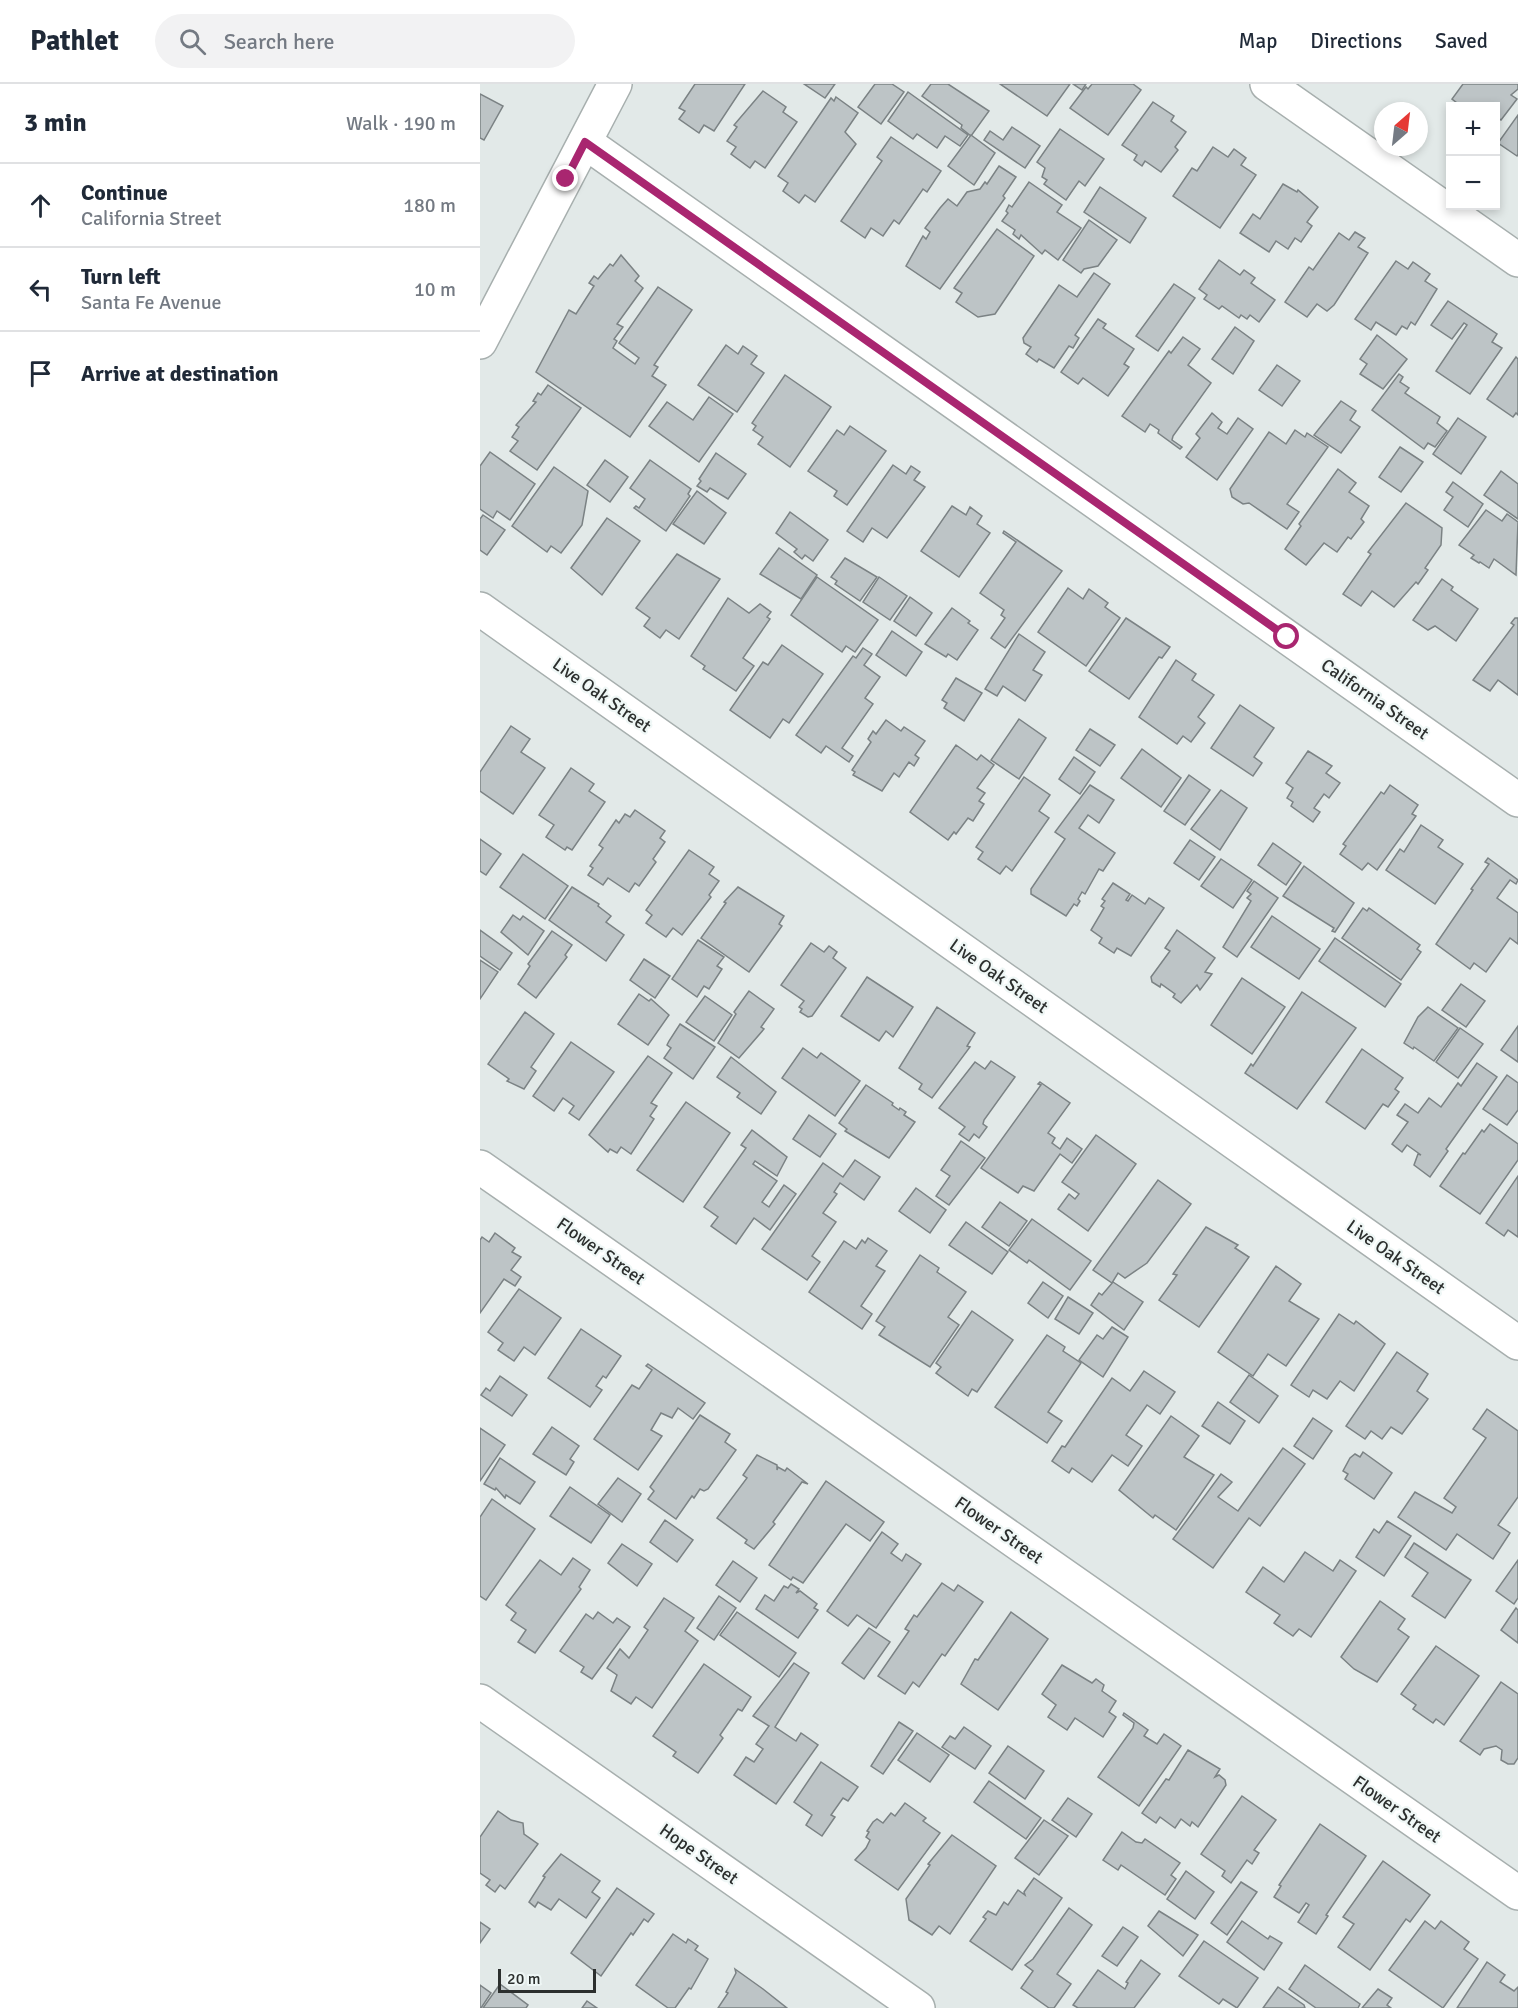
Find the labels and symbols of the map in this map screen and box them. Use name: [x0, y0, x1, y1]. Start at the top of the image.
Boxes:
north arrow: [1374, 102, 1428, 156]
route end: [552, 165, 578, 191]
route start: [1273, 623, 1299, 649]
street label: Live Oak Street: [548, 653, 656, 737]
street label: California Street: [1317, 654, 1433, 744]
street label: Live Oak Street: [945, 934, 1053, 1018]
street label: Flower Street: [553, 1212, 649, 1290]
street label: Live Oak Street: [1342, 1215, 1450, 1299]
street label: Flower Street: [951, 1491, 1047, 1569]
street label: Flower Street: [1349, 1770, 1445, 1848]
street label: Hope Street: [655, 1819, 743, 1889]
scale bar: [498, 1966, 596, 1994]

